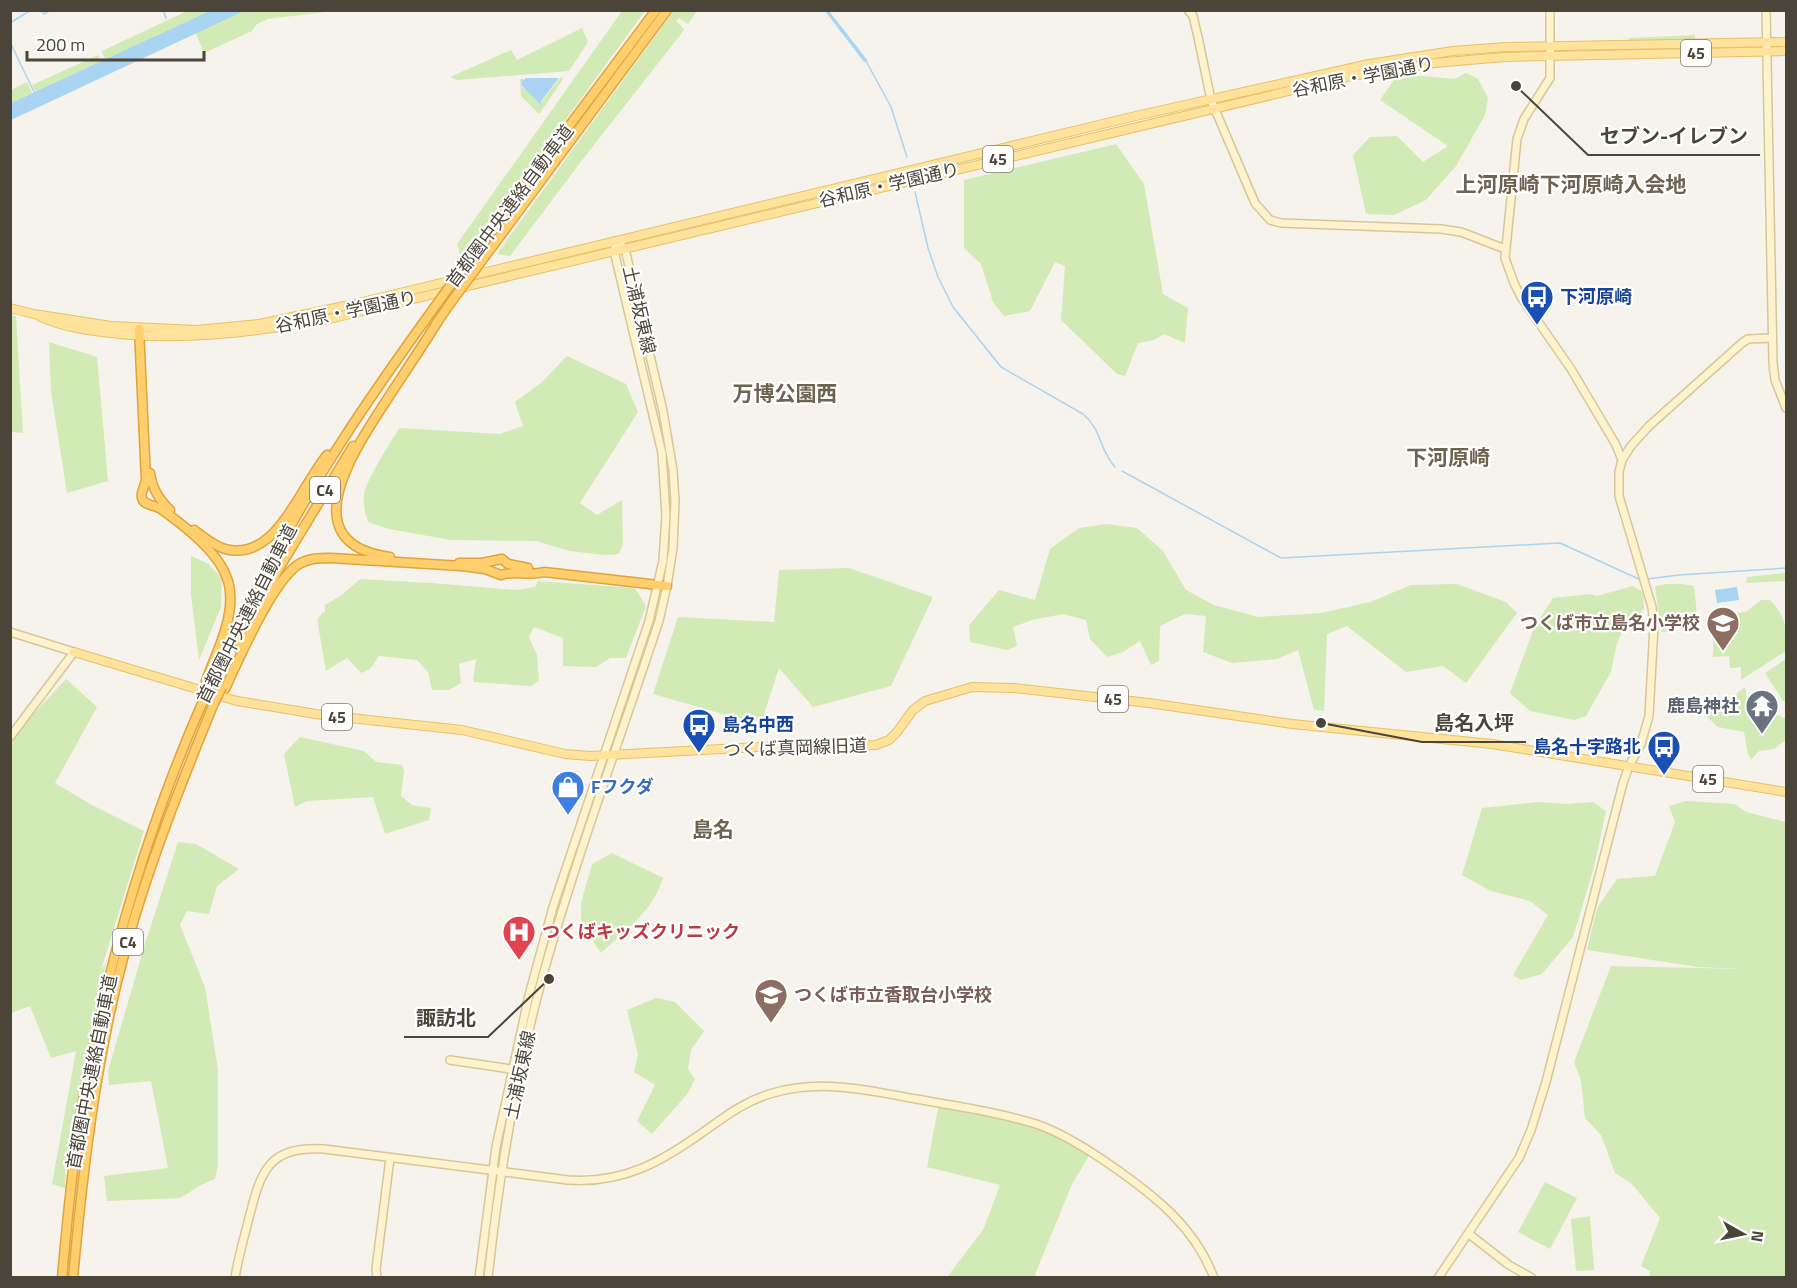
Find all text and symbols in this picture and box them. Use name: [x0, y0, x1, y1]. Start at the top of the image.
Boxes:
scale bar: [27, 24, 204, 62]
text: 200 m: [36, 31, 85, 58]
road number: 45: [1681, 40, 1711, 66]
street label: 谷和原・学園通り: [1290, 50, 1436, 103]
callout: セブン-イレブン: [1588, 117, 1760, 155]
street label: 首都圏中央連絡自動車道: [439, 119, 580, 293]
text: セブン-イレブン: [1600, 120, 1748, 151]
road number: 45: [983, 146, 1013, 172]
street label: 谷和原・学園通り: [816, 155, 962, 214]
district label: 上河原崎下河原崎入会地: [1456, 168, 1687, 200]
street label: 土浦坂東線: [616, 263, 663, 357]
bus stop icon: 下河原崎: [1519, 279, 1555, 326]
street label: 谷和原・学園通り: [273, 283, 419, 340]
place label: 下河原崎: [1560, 283, 1632, 310]
district label: 万博公園西: [733, 377, 838, 409]
district label: 下河原崎: [1406, 441, 1490, 473]
road number: C4: [310, 477, 340, 503]
street label: 首都圏中央連絡自動車道: [190, 519, 304, 708]
school or university icon: つくば市立島名小学校: [1705, 605, 1741, 652]
place label: つくば市立島名小学校: [1520, 609, 1700, 636]
road number: 45: [1098, 686, 1128, 712]
temple icon: 鹿島神社: [1744, 688, 1780, 735]
place label: 鹿島神社: [1667, 692, 1739, 719]
road number: 45: [322, 704, 352, 730]
callout: 島名入坪: [1422, 704, 1526, 742]
bus stop icon: 島名中西: [681, 707, 717, 754]
text: 島名入坪: [1434, 707, 1514, 738]
place label: 島名中西: [722, 711, 794, 738]
bus stop icon: 島名十字路北: [1646, 729, 1682, 776]
street label: つくば真岡線旧道: [723, 731, 867, 764]
place label: 島名十字路北: [1533, 733, 1641, 760]
road number: 45: [1693, 766, 1723, 792]
shop icon: Fフクダ: [550, 769, 586, 816]
place label: Fフクダ: [591, 773, 654, 800]
district label: 島名: [692, 813, 734, 845]
hospital icon: つくばキッズクリニック: [501, 914, 537, 961]
place label: つくばキッズクリニック: [542, 918, 740, 945]
road number: C4: [113, 929, 143, 955]
street label: 首都圏中央連絡自動車道: [59, 972, 124, 1172]
school or university icon: つくば市立香取台小学校: [753, 977, 789, 1024]
place label: つくば市立香取台小学校: [794, 981, 992, 1008]
callout: 諏訪北: [404, 999, 488, 1037]
text: 諏訪北: [416, 1002, 476, 1033]
street label: 土浦坂東線: [497, 1028, 542, 1122]
north arrow: [1713, 1204, 1773, 1264]
text: N: [1745, 1229, 1771, 1244]

